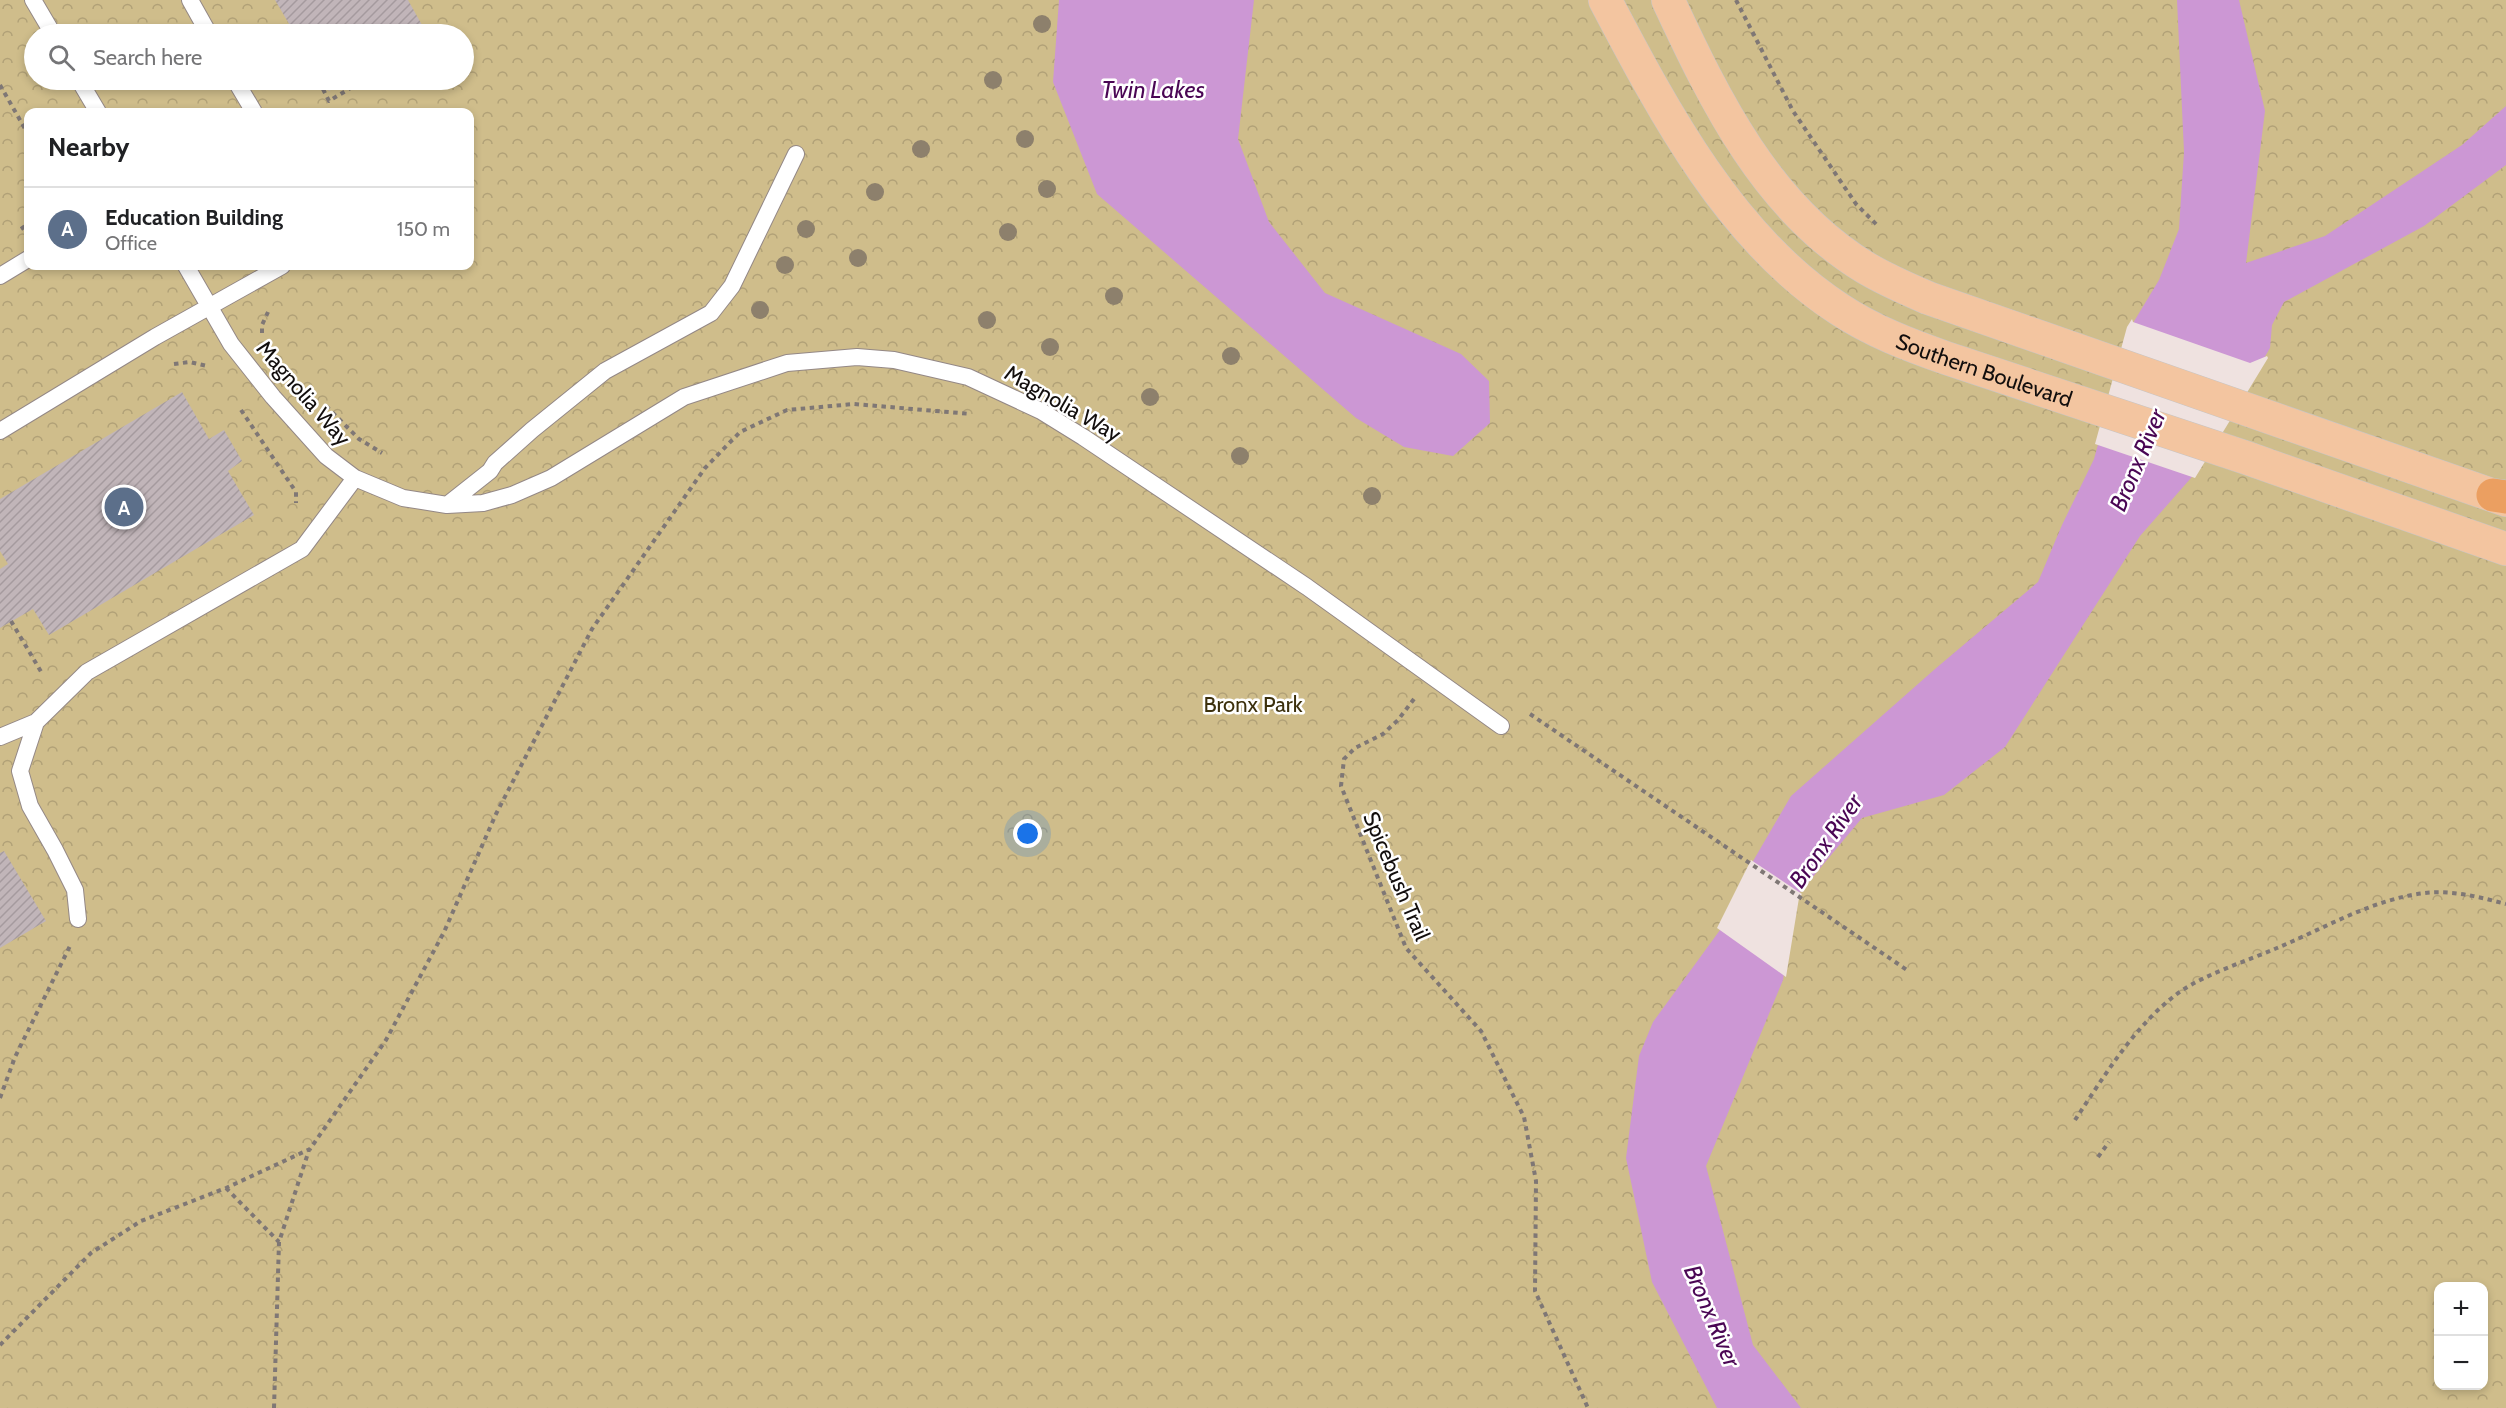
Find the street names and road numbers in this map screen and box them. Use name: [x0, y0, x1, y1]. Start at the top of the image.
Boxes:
street label: Southern Boulevard: [1892, 328, 2076, 413]
street label: Magnolia Way: [251, 335, 357, 451]
street label: Magnolia Way: [1000, 359, 1126, 448]
street label: Spicebush Trail: [1357, 808, 1436, 945]

